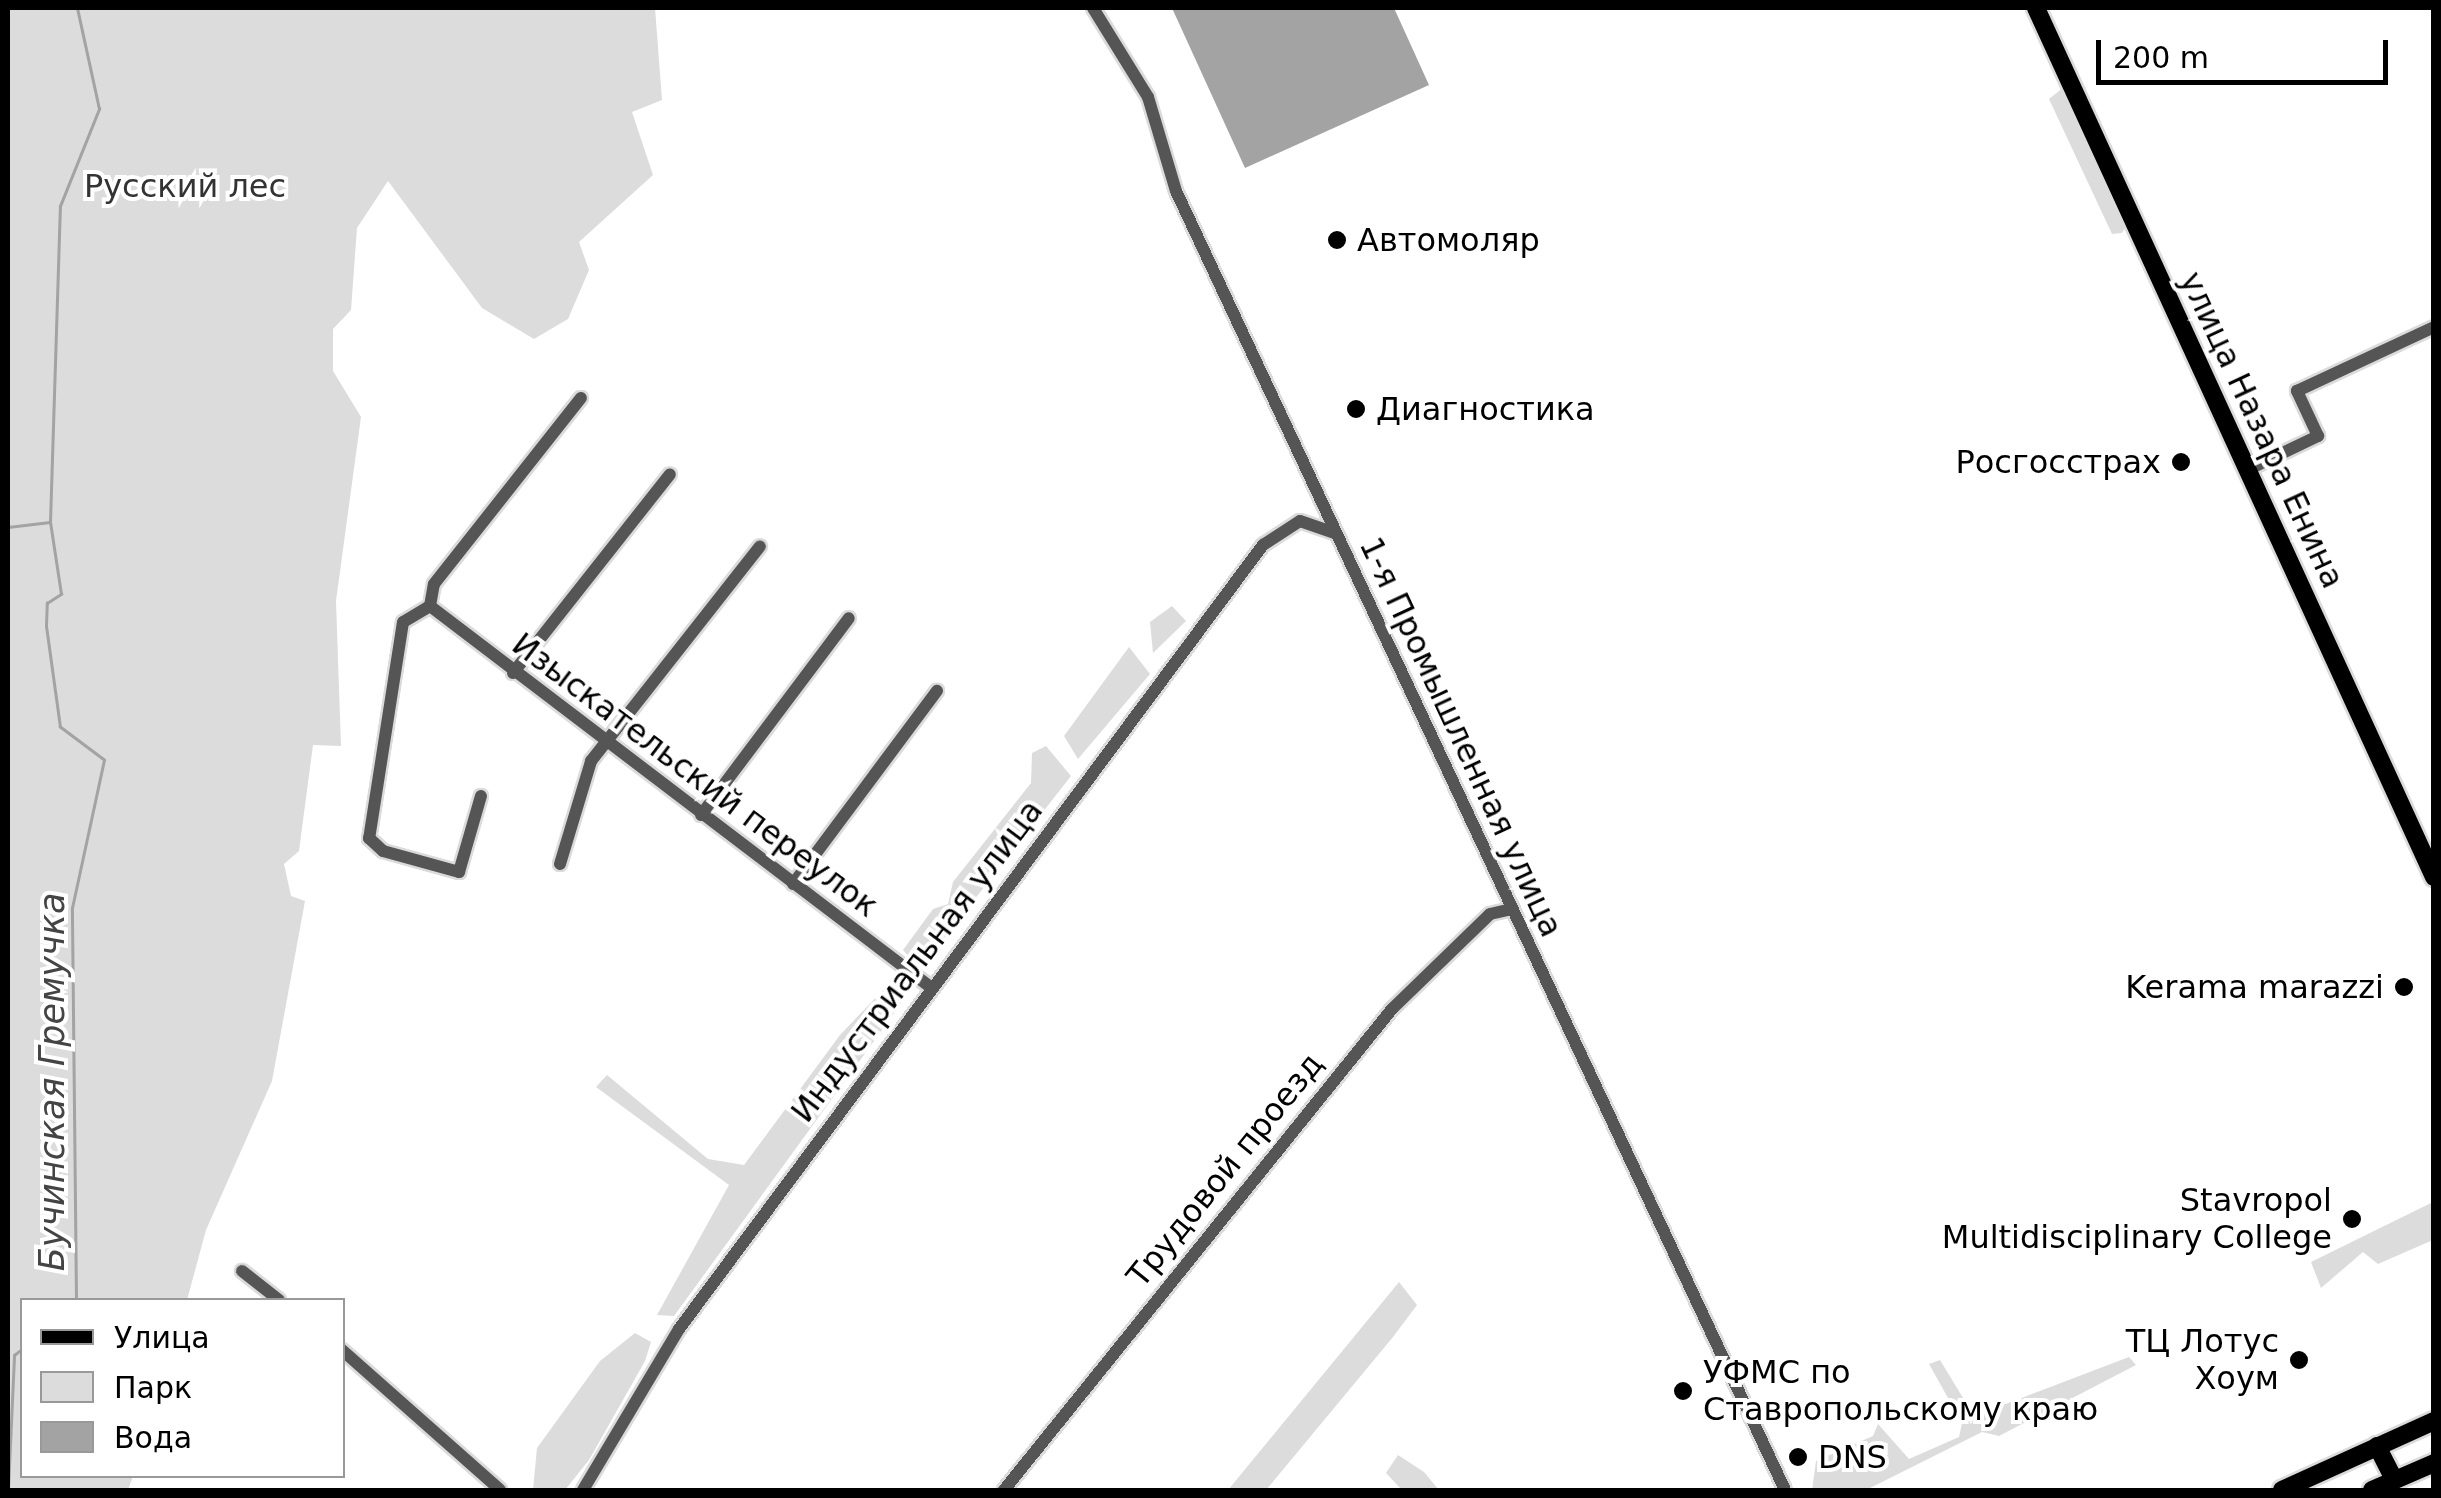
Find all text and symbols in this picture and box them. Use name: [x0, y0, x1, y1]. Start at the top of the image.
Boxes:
scale bar: [2101, 20, 2394, 82]
text: 200 m: [2113, 40, 2209, 75]
park label: Русский лес: [84, 167, 286, 205]
place label: Автомоляр: [1357, 221, 1540, 259]
marker: Автомоляр: [1326, 229, 1348, 251]
street label: улица Назара Енина: [2172, 266, 2352, 594]
place label: Диагностика: [1376, 390, 1595, 428]
marker: Диагностика: [1345, 398, 1367, 420]
place label: Росгосстрах: [1955, 443, 2161, 481]
marker: Росгосстрах: [2170, 451, 2192, 473]
street label: 1-я Промышленная улица: [1351, 531, 1571, 943]
street label: Изыскательский переулок: [505, 625, 885, 925]
street label: Индустриальная улица: [783, 792, 1051, 1130]
water label: Бучинская Гремучка: [31, 893, 73, 1271]
place label: Kerama marazzi: [2125, 968, 2384, 1006]
marker: Kerama marazzi: [2393, 976, 2415, 998]
street label: Трудовой проезд: [1119, 1045, 1331, 1295]
place label: Stavropol Multidisciplinary College: [1942, 1182, 2332, 1257]
marker: Stavropol Multidisciplinary College: [2341, 1208, 2363, 1230]
legend: [20, 1298, 345, 1478]
text: Улица: [114, 1320, 210, 1355]
place label: ТЦ Лотус Хоум: [2126, 1323, 2279, 1398]
marker: ТЦ Лотус Хоум: [2288, 1349, 2310, 1371]
place label: УФМС по Ставропольскому краю: [1703, 1354, 2098, 1429]
text: Парк: [114, 1370, 192, 1405]
marker: УФМС по Ставропольскому краю: [1672, 1380, 1694, 1402]
text: Вода: [114, 1420, 192, 1455]
place label: DNS: [1818, 1438, 1887, 1476]
marker: DNS: [1787, 1446, 1809, 1468]

